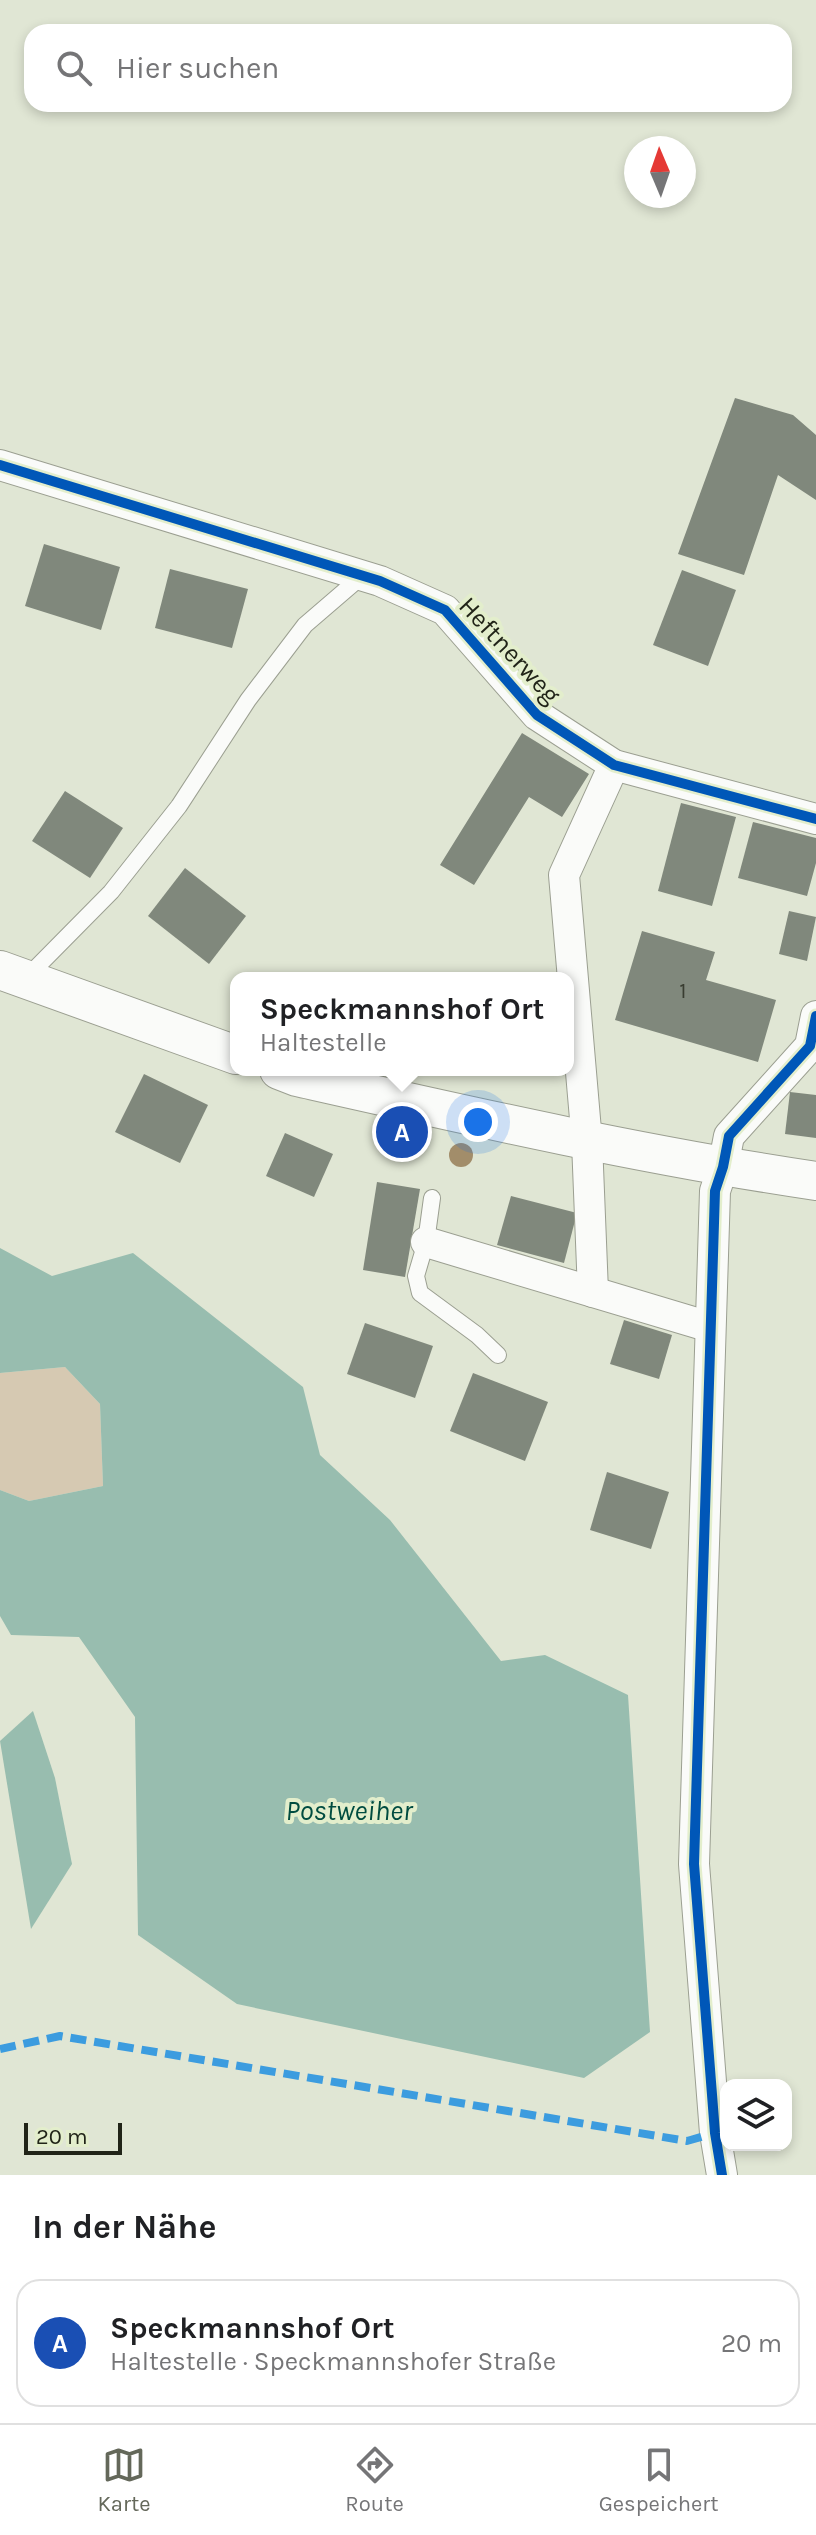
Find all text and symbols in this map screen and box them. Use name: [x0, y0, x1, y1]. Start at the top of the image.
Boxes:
search box: [24, 24, 792, 112]
icon: search: [52, 46, 96, 90]
text: Hier suchen: [116, 50, 279, 86]
north arrow: [624, 136, 696, 208]
street label: Heftnerweg: [452, 591, 567, 710]
popup: [230, 972, 574, 1076]
house number: 1: [679, 978, 687, 1004]
text: Speckmannshof Ort: [260, 991, 544, 1027]
text: Haltestelle: [260, 1027, 387, 1058]
pin: A: [376, 1102, 428, 1162]
your location: [458, 1102, 498, 1142]
water label: Postweiher: [286, 1794, 414, 1827]
map controls: [720, 2079, 792, 2151]
button: layers: [720, 2079, 792, 2151]
scale bar: [24, 2119, 122, 2155]
text: 20 m: [36, 2124, 88, 2150]
text: In der Nähe: [32, 2207, 216, 2247]
text: Speckmannshof Ort: [110, 2310, 395, 2346]
text: A: [52, 2328, 68, 2359]
text: 20 m: [721, 2328, 782, 2359]
text: Haltestelle · Speckmannshofer Straße: [110, 2346, 556, 2377]
tab: Karte: [97, 2443, 150, 2517]
tab: Route: [345, 2443, 404, 2517]
tab: Gespeichert: [599, 2443, 719, 2517]

